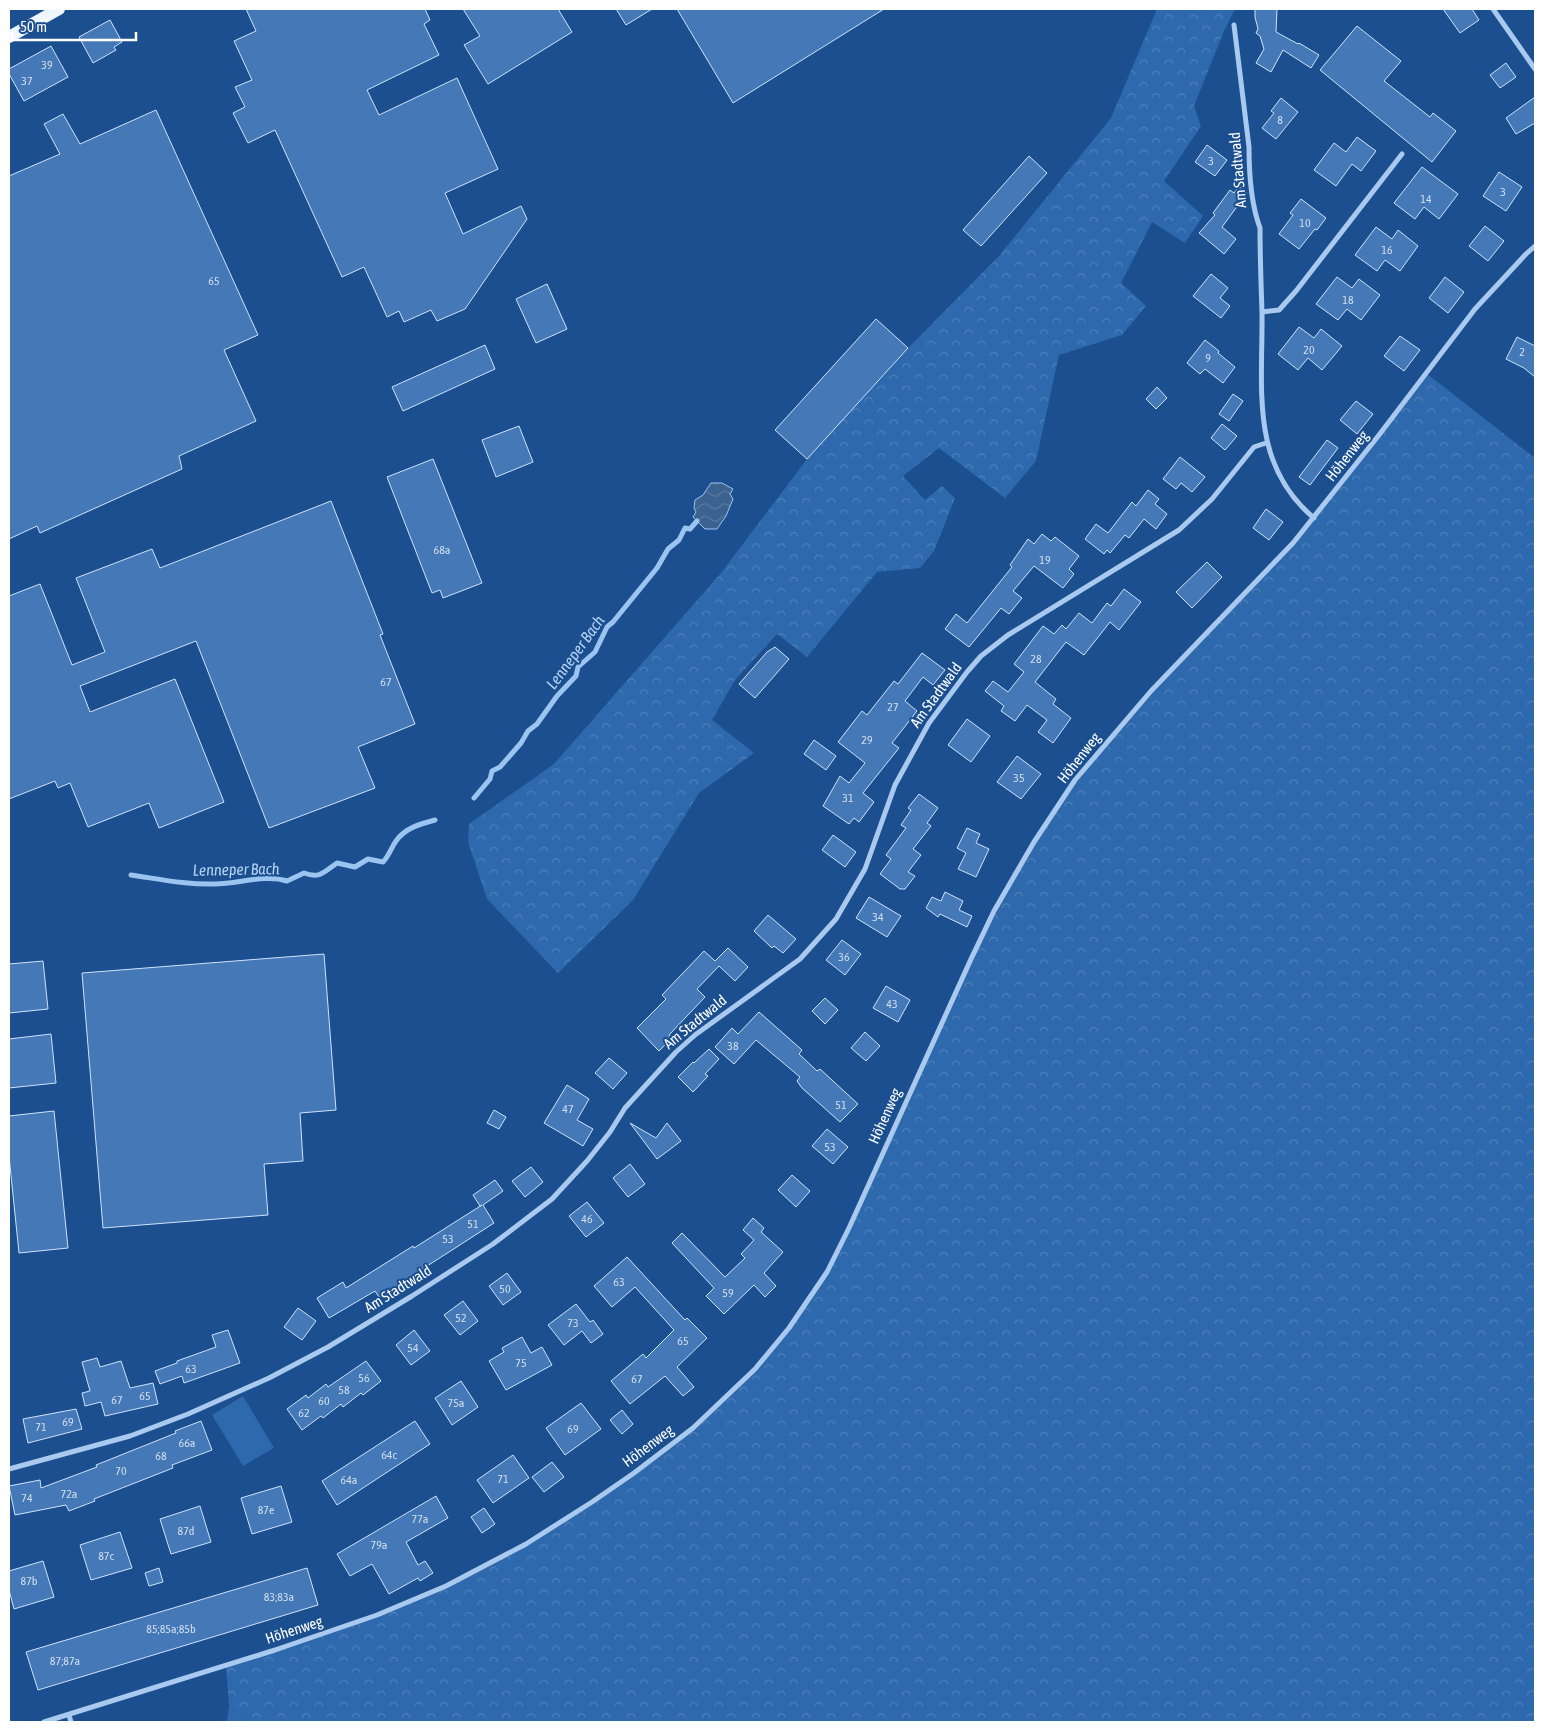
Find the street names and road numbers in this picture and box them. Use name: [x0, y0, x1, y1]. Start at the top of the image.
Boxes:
street label: Am Stadtwald: [1226, 131, 1249, 209]
street label: Höhenweg: [1322, 427, 1372, 484]
street label: Am Stadtwald: [906, 659, 965, 730]
street label: Höhenweg: [1054, 729, 1104, 786]
street label: Am Stadtwald: [660, 991, 730, 1052]
street label: Höhenweg: [865, 1085, 905, 1146]
street label: Am Stadtwald: [361, 1261, 434, 1316]
street label: Höhenweg: [619, 1421, 677, 1470]
street label: Höhenweg: [263, 1612, 325, 1647]

